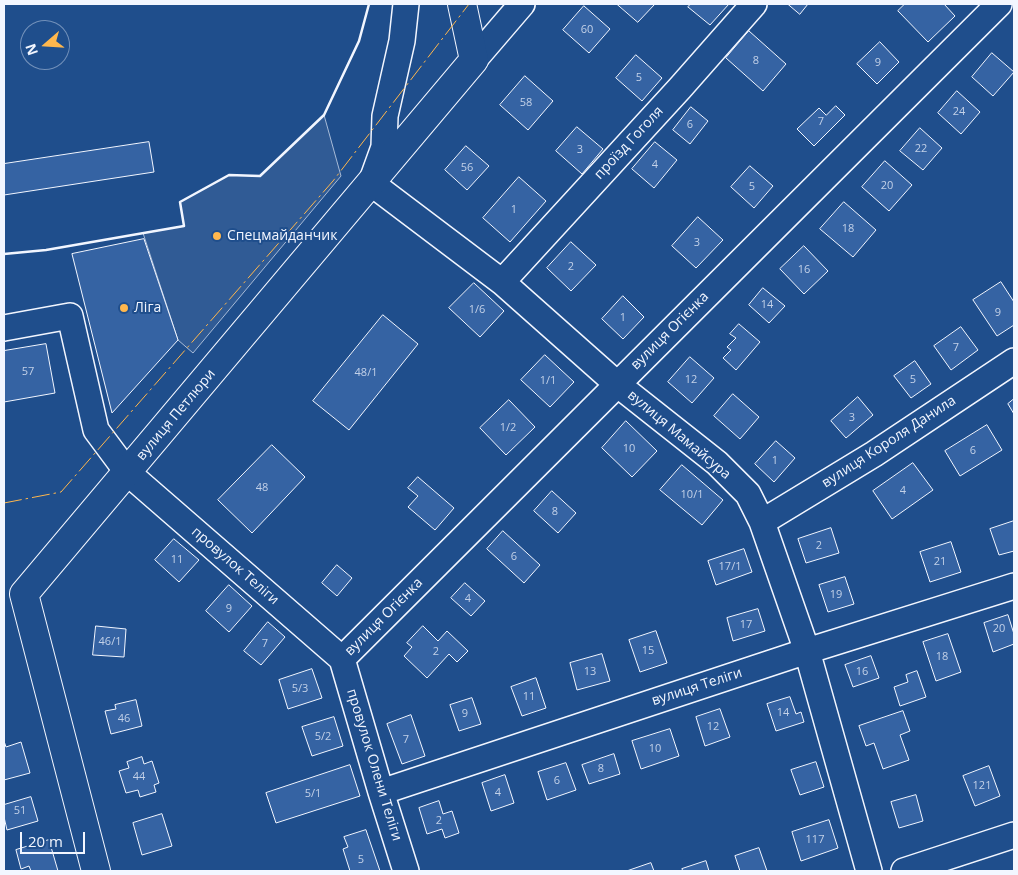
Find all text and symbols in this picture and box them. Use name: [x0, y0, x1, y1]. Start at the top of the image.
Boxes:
north arrow: [20, 20, 70, 70]
house number: 60: [581, 23, 593, 37]
text: N: [20, 41, 42, 58]
house number: 8: [753, 54, 759, 68]
house number: 9: [875, 56, 881, 70]
house number: 5: [636, 71, 642, 85]
house number: 58: [520, 96, 532, 110]
street label: проїзд Гоголя: [591, 103, 667, 183]
house number: 24: [953, 105, 965, 119]
house number: 7: [818, 115, 824, 129]
house number: 6: [687, 118, 693, 132]
house number: 22: [915, 142, 927, 156]
house number: 3: [577, 143, 583, 157]
house number: 4: [652, 158, 658, 172]
house number: 56: [461, 161, 473, 175]
house number: 20: [881, 179, 893, 193]
house number: 5: [749, 180, 755, 194]
house number: 1: [511, 203, 517, 217]
house number: 18: [842, 222, 854, 236]
place label: Спецмайданчик: [227, 228, 337, 244]
marker: Спецмайданчик: [211, 230, 223, 242]
house number: 3: [694, 236, 700, 250]
house number: 2: [568, 260, 574, 274]
house number: 16: [798, 263, 810, 277]
street label: вулиця Огієнка: [628, 289, 712, 373]
house number: 14: [761, 298, 773, 312]
place label: Ліга: [134, 300, 161, 316]
marker: Ліга: [118, 302, 130, 314]
house number: 1/6: [469, 303, 485, 317]
house number: 9: [995, 306, 1001, 320]
house number: 1: [620, 311, 626, 325]
house number: 7: [953, 341, 959, 355]
house number: 57: [22, 365, 34, 379]
street label: вулиця Петлюри: [133, 366, 219, 464]
house number: 48/1: [355, 366, 377, 380]
house number: 12: [685, 373, 697, 387]
house number: 5: [910, 373, 916, 387]
house number: 1/1: [540, 374, 556, 388]
street label: вулиця Мамайсура: [624, 387, 734, 483]
street label: вулиця Короля Данила: [819, 392, 959, 492]
house number: 3: [849, 411, 855, 425]
house number: 1/2: [500, 421, 516, 435]
house number: 10: [623, 442, 635, 456]
house number: 6: [970, 444, 976, 458]
house number: 1: [772, 454, 778, 468]
house number: 48: [256, 481, 268, 495]
house number: 4: [900, 484, 906, 498]
house number: 10/1: [681, 488, 703, 502]
house number: 8: [552, 505, 558, 519]
street label: провулок Теліги: [188, 524, 282, 608]
house number: 2: [816, 539, 822, 553]
house number: 6: [511, 550, 517, 564]
house number: 11: [171, 553, 183, 567]
house number: 21: [934, 555, 946, 569]
house number: 17/1: [719, 560, 741, 574]
street label: вулиця Огієнка: [342, 575, 426, 659]
house number: 19: [830, 588, 842, 602]
house number: 4: [465, 592, 471, 606]
house number: 9: [226, 602, 232, 616]
house number: 17: [740, 618, 752, 632]
house number: 20: [993, 622, 1005, 636]
house number: 46/1: [99, 635, 121, 649]
house number: 7: [262, 637, 268, 651]
house number: 15: [642, 644, 654, 658]
house number: 2: [433, 645, 439, 659]
house number: 18: [936, 650, 948, 664]
street label: вулиця Теліги: [650, 664, 744, 710]
house number: 13: [584, 665, 596, 679]
house number: 16: [856, 665, 868, 679]
house number: 5/3: [292, 682, 308, 696]
street label: провулок Олени Теліги: [343, 687, 405, 843]
house number: 11: [523, 690, 535, 704]
house number: 14: [777, 706, 789, 720]
house number: 9: [462, 707, 468, 721]
house number: 46: [118, 712, 130, 726]
house number: 12: [707, 720, 719, 734]
house number: 5/2: [315, 730, 331, 744]
house number: 7: [403, 733, 409, 747]
house number: 10: [649, 742, 661, 756]
house number: 8: [598, 762, 604, 776]
house number: 44: [133, 770, 145, 784]
house number: 6: [554, 774, 560, 788]
house number: 121: [973, 779, 991, 793]
house number: 4: [495, 786, 501, 800]
house number: 5/1: [305, 787, 321, 801]
house number: 51: [14, 804, 26, 818]
house number: 2: [436, 814, 442, 828]
scale bar: [22, 822, 88, 854]
text: 20 m: [28, 831, 63, 851]
house number: 117: [806, 833, 824, 847]
house number: 5: [358, 853, 364, 867]

